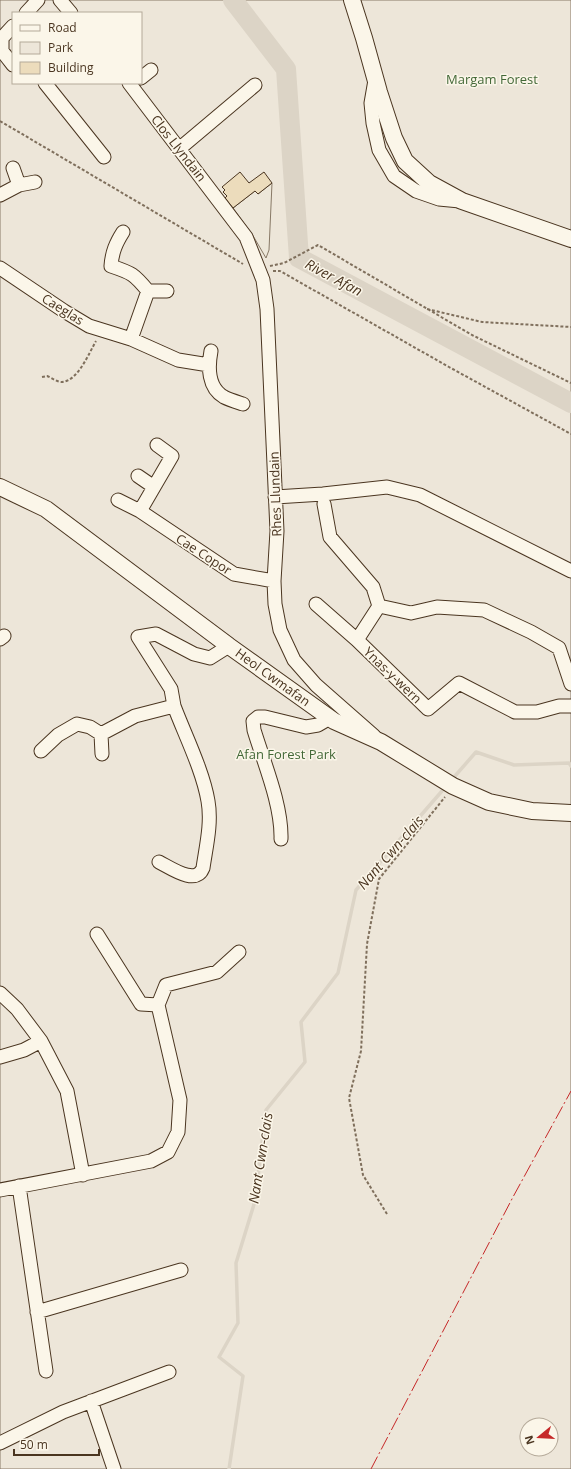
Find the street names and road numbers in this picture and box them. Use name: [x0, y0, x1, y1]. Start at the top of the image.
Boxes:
street label: Clos Llyndain: [147, 111, 211, 185]
street label: Caeglas: [39, 289, 87, 329]
street label: Rhes Llundain: [265, 451, 285, 537]
street label: Cae Copor: [173, 529, 236, 579]
street label: Ynas-y-wern: [360, 643, 426, 707]
street label: Heol Cwmafan: [232, 644, 314, 710]

